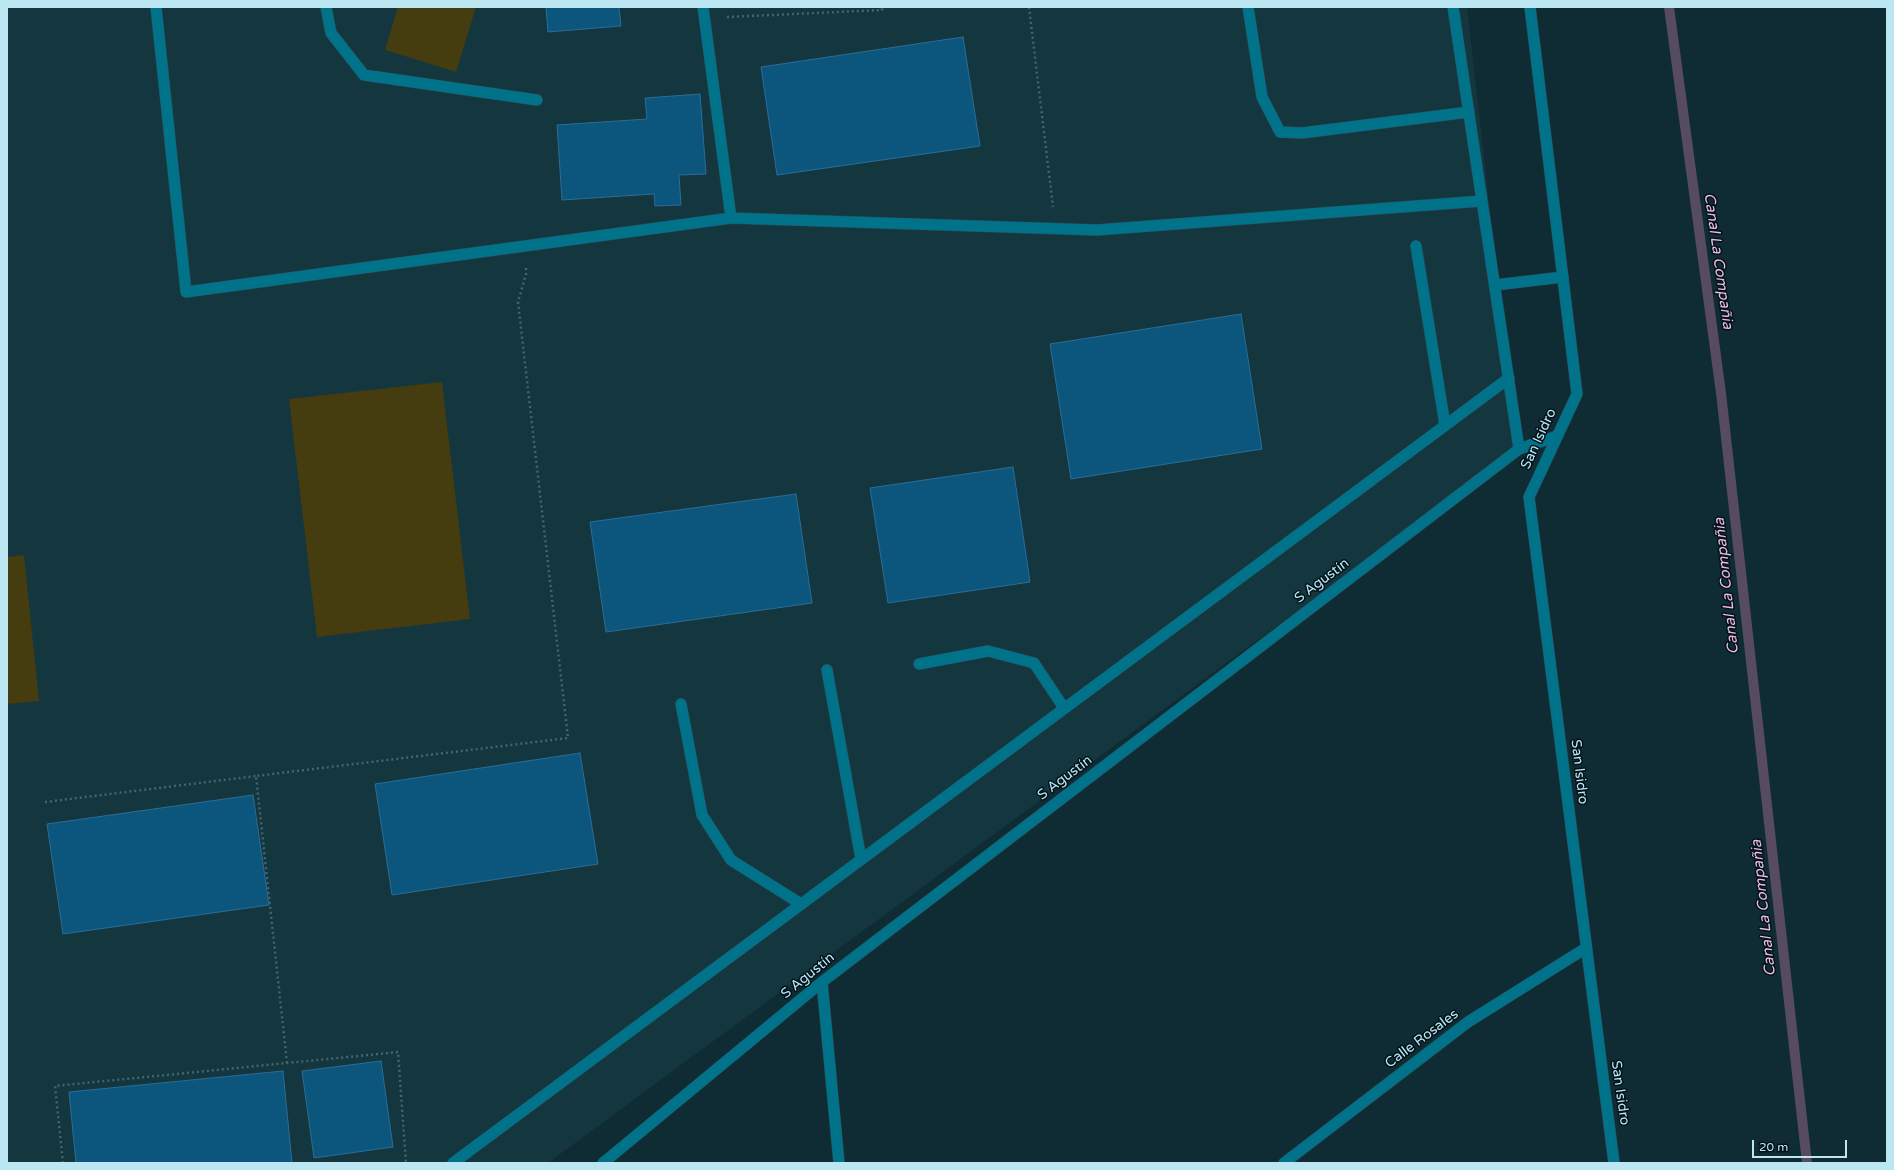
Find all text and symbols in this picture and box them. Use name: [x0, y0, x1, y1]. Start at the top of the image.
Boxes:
water label: Canal La Compañia: [1700, 192, 1736, 330]
street label: San Isidro: [1518, 406, 1560, 472]
water label: Canal La Compañia: [1711, 517, 1743, 655]
street label: S Agustín: [1291, 555, 1353, 607]
street label: San Isidro: [1567, 739, 1591, 805]
street label: S Agustín: [1034, 752, 1096, 804]
water label: Canal La Compañia: [1748, 839, 1780, 977]
street label: S Agustín: [778, 949, 838, 1003]
street label: Calle Rosales: [1382, 1006, 1462, 1072]
street label: San Isidro: [1607, 1060, 1633, 1126]
scale bar: [1754, 1132, 1849, 1158]
text: 20 m: [1759, 1140, 1788, 1154]

